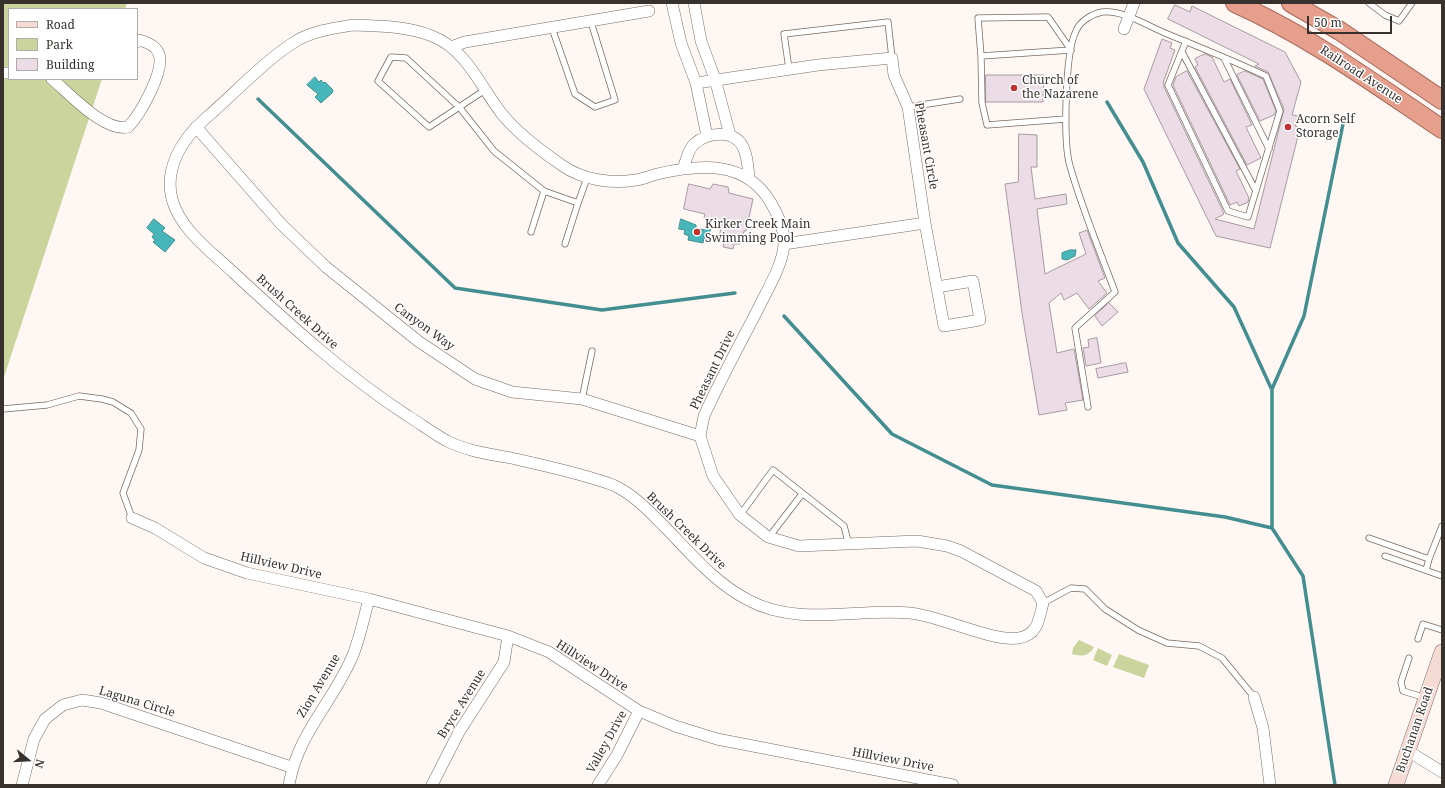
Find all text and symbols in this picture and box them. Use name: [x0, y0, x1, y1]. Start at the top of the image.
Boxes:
legend: [8, 8, 138, 80]
scale bar: [1309, 8, 1394, 34]
text: 50 m: [1314, 14, 1342, 31]
text: Road: [46, 16, 75, 33]
text: Park: [46, 36, 73, 53]
street label: Railroad Avenue: [1317, 43, 1405, 107]
text: Building: [46, 56, 94, 73]
place label: Church of the Nazarene: [1022, 74, 1098, 102]
marker: Church of the Nazarene: [1009, 83, 1019, 93]
street label: Pheasant Circle: [911, 101, 941, 191]
place label: Acorn Self Storage: [1296, 113, 1355, 141]
marker: Acorn Self Storage: [1283, 122, 1293, 132]
place label: Kirker Creek Main Swimming Pool: [705, 218, 810, 246]
marker: Kirker Creek Main Swimming Pool: [692, 227, 702, 237]
street label: Brush Creek Drive: [253, 272, 341, 352]
street label: Canyon Way: [391, 300, 457, 354]
street label: Pheasant Drive: [687, 328, 739, 412]
street label: Brush Creek Drive: [643, 489, 729, 573]
street label: Hillview Drive: [239, 550, 323, 582]
street label: Hillview Drive: [553, 637, 631, 695]
street label: Zion Avenue: [294, 652, 344, 720]
street label: Bryce Avenue: [435, 667, 489, 741]
street label: Laguna Circle: [97, 684, 177, 720]
street label: Buchanan Road: [1394, 685, 1436, 775]
street label: Valley Drive: [584, 708, 630, 776]
north arrow: [8, 740, 48, 780]
street label: Hillview Drive: [851, 745, 935, 775]
text: N: [31, 757, 48, 770]

